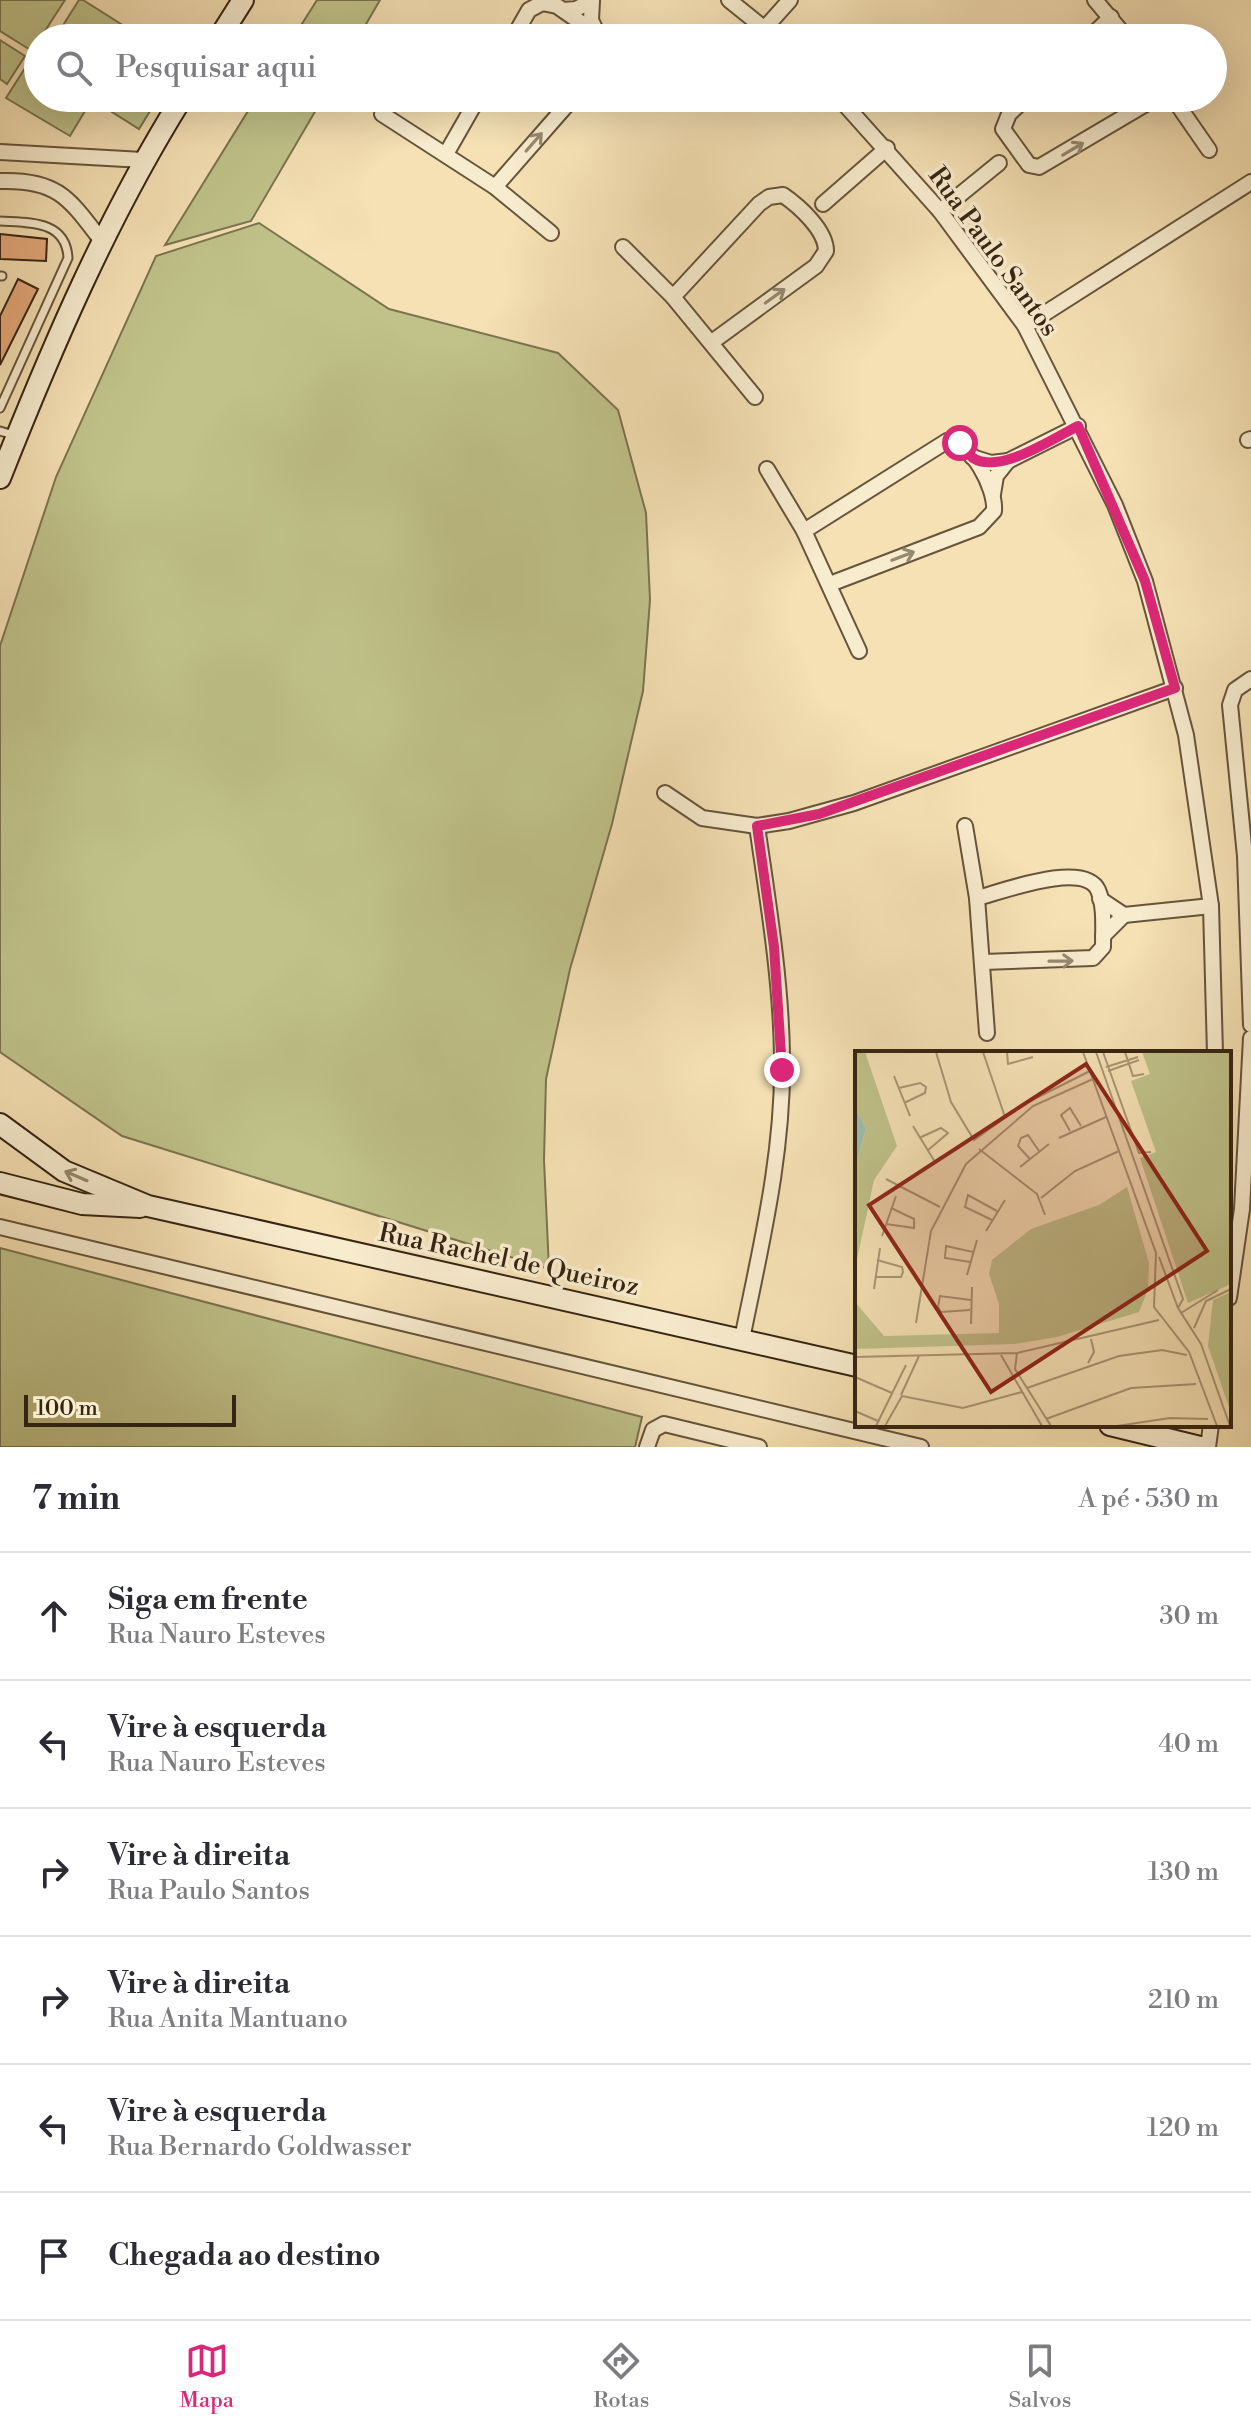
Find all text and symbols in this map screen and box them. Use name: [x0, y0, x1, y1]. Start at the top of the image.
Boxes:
search box: [24, 24, 1227, 112]
icon: search: [52, 46, 96, 90]
text: Pesquisar aqui: [116, 49, 317, 87]
one-way arrow: [524, 133, 542, 153]
one-way arrow: [1061, 140, 1084, 156]
street label: Rua Paulo Santos: [921, 161, 1065, 343]
one-way arrow: [764, 288, 785, 305]
route start: [942, 425, 978, 461]
one-way arrow: [890, 548, 915, 562]
one-way arrow: [1047, 953, 1074, 969]
inset map: [855, 1051, 1231, 1427]
route end: [764, 1052, 800, 1088]
one-way arrow: [64, 1168, 89, 1183]
street label: Rua Rachel de Queiroz: [375, 1217, 642, 1303]
scale bar: [24, 1391, 236, 1427]
text: 100 m: [36, 1395, 98, 1422]
text: 7 min: [32, 1478, 120, 1520]
text: A pé · 530 m: [1079, 1483, 1219, 1515]
text: Siga em frente: [108, 1581, 308, 1619]
icon: ahead: [32, 1594, 76, 1638]
text: 30 m: [1159, 1600, 1219, 1632]
text: Rua Nauro Esteves: [108, 1619, 326, 1651]
text: Vire à esquerda: [108, 1709, 327, 1747]
icon: left: [32, 1722, 76, 1766]
text: 40 m: [1158, 1728, 1219, 1760]
text: Rua Nauro Esteves: [108, 1747, 326, 1779]
text: Vire à direita: [108, 1837, 290, 1875]
icon: right: [32, 1850, 76, 1894]
text: 130 m: [1148, 1856, 1219, 1888]
text: Rua Paulo Santos: [108, 1875, 310, 1907]
text: Vire à direita: [108, 1965, 290, 2003]
icon: right: [32, 1978, 76, 2022]
text: 210 m: [1148, 1984, 1219, 2016]
text: Rua Anita Mantuano: [108, 2003, 348, 2035]
text: Vire à esquerda: [108, 2093, 327, 2131]
icon: left: [32, 2106, 76, 2150]
text: 120 m: [1147, 2112, 1219, 2144]
text: Rua Bernardo Goldwasser: [108, 2131, 412, 2163]
icon: arrive: [32, 2234, 76, 2278]
text: Chegada ao destino: [108, 2237, 381, 2275]
tab: Mapa: [180, 2339, 234, 2414]
tab: Rotas: [593, 2339, 649, 2414]
tab: Salvos: [1008, 2339, 1071, 2414]

